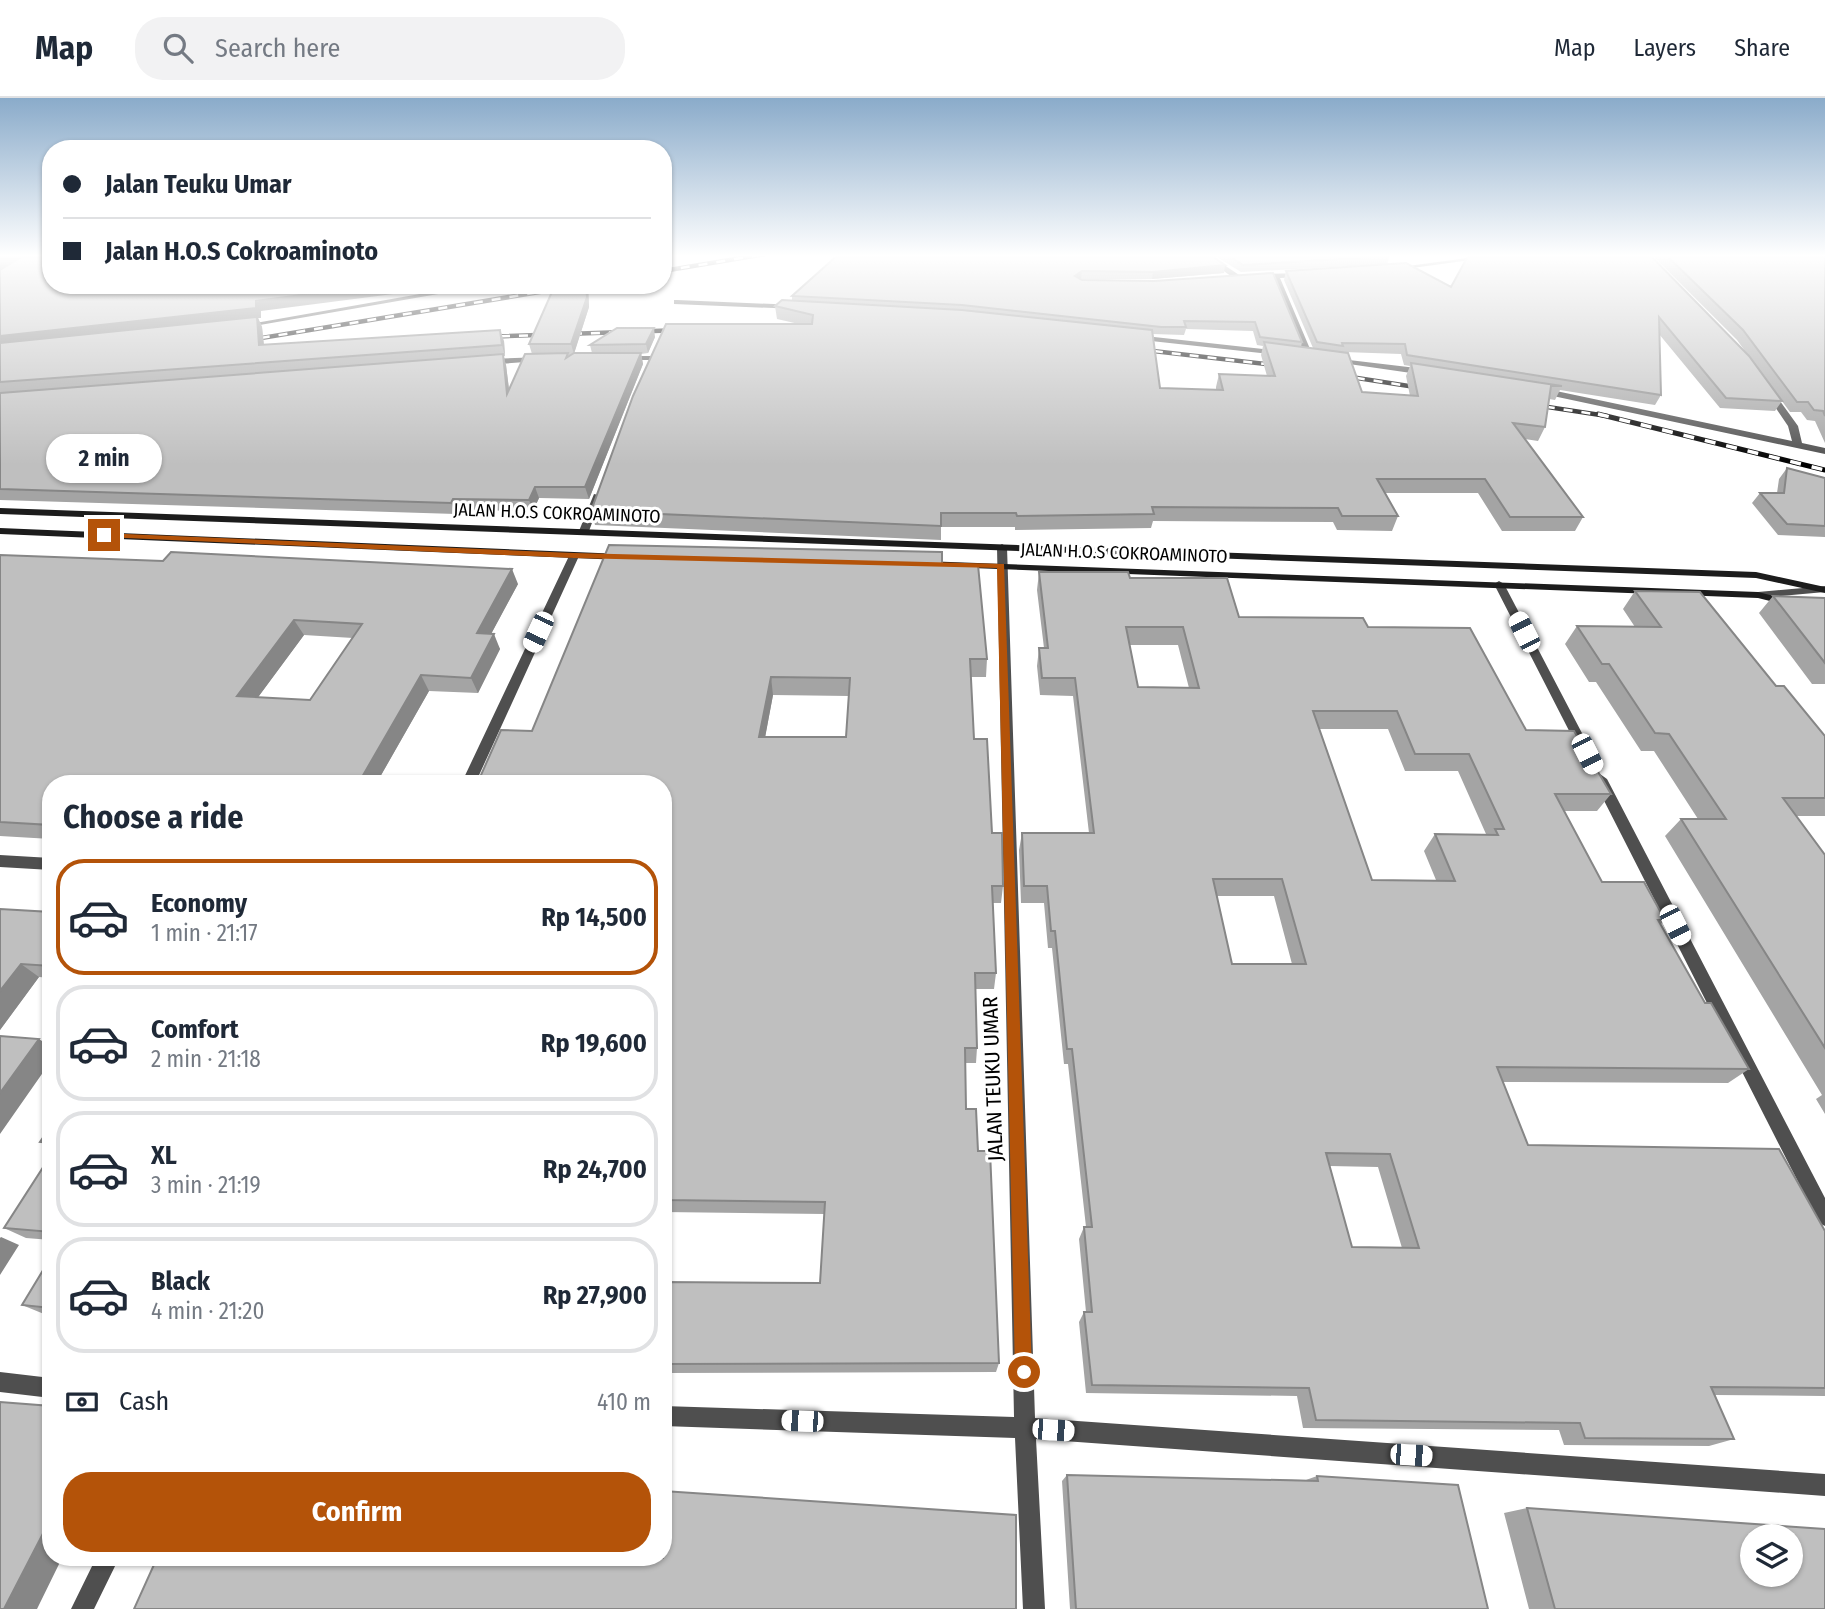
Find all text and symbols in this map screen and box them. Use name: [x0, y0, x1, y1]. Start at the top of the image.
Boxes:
search box: [135, 17, 625, 80]
text: Map: [35, 28, 93, 68]
icon: search: [159, 29, 197, 67]
text: Search here: [215, 33, 340, 64]
text: Map: [1554, 34, 1596, 62]
text: Layers: [1634, 34, 1696, 62]
text: Share: [1734, 34, 1790, 62]
text: Jalan Teuku Umar: [105, 169, 292, 200]
text: Jalan H.O.S Cokroaminoto: [105, 236, 378, 267]
callout: 2 min: [46, 434, 162, 482]
text: 2 min: [79, 444, 130, 472]
street label: JALAN H.O.S COKROAMINOTO: [453, 498, 661, 528]
route end: [88, 519, 120, 551]
street label: JALAN H.O.S COKROAMINOTO: [1020, 538, 1228, 568]
car: [520, 609, 557, 655]
car: [1506, 609, 1543, 655]
car: [1569, 731, 1606, 777]
text: Choose a ride: [63, 798, 244, 836]
icon: car: [67, 886, 130, 949]
text: Economy: [151, 888, 247, 919]
text: Rp 14,500: [541, 902, 647, 933]
car: [1657, 902, 1694, 948]
text: 1 min · 21:17: [151, 919, 258, 947]
street label: JALAN TEUKU UMAR: [977, 996, 1009, 1162]
icon: car: [67, 1012, 130, 1075]
text: Comfort: [151, 1014, 239, 1045]
text: Rp 19,600: [541, 1028, 647, 1059]
text: 2 min · 21:18: [151, 1045, 261, 1073]
icon: car: [67, 1138, 130, 1201]
text: XL: [151, 1140, 177, 1171]
text: Rp 24,700: [543, 1154, 647, 1185]
text: 3 min · 21:19: [151, 1171, 261, 1199]
icon: car: [67, 1264, 130, 1327]
text: Black: [151, 1266, 210, 1297]
text: Rp 27,900: [543, 1280, 647, 1311]
text: 4 min · 21:20: [151, 1297, 264, 1325]
route start: [1008, 1356, 1040, 1388]
icon: cash: [63, 1383, 101, 1421]
text: Cash: [119, 1386, 169, 1417]
text: 410 m: [597, 1388, 651, 1416]
car: [781, 1410, 824, 1432]
car: [1032, 1418, 1075, 1442]
car: [1390, 1443, 1433, 1467]
button: Confirm: [63, 1472, 651, 1552]
map controls: [1740, 1524, 1803, 1587]
button: layers: [1740, 1524, 1803, 1587]

